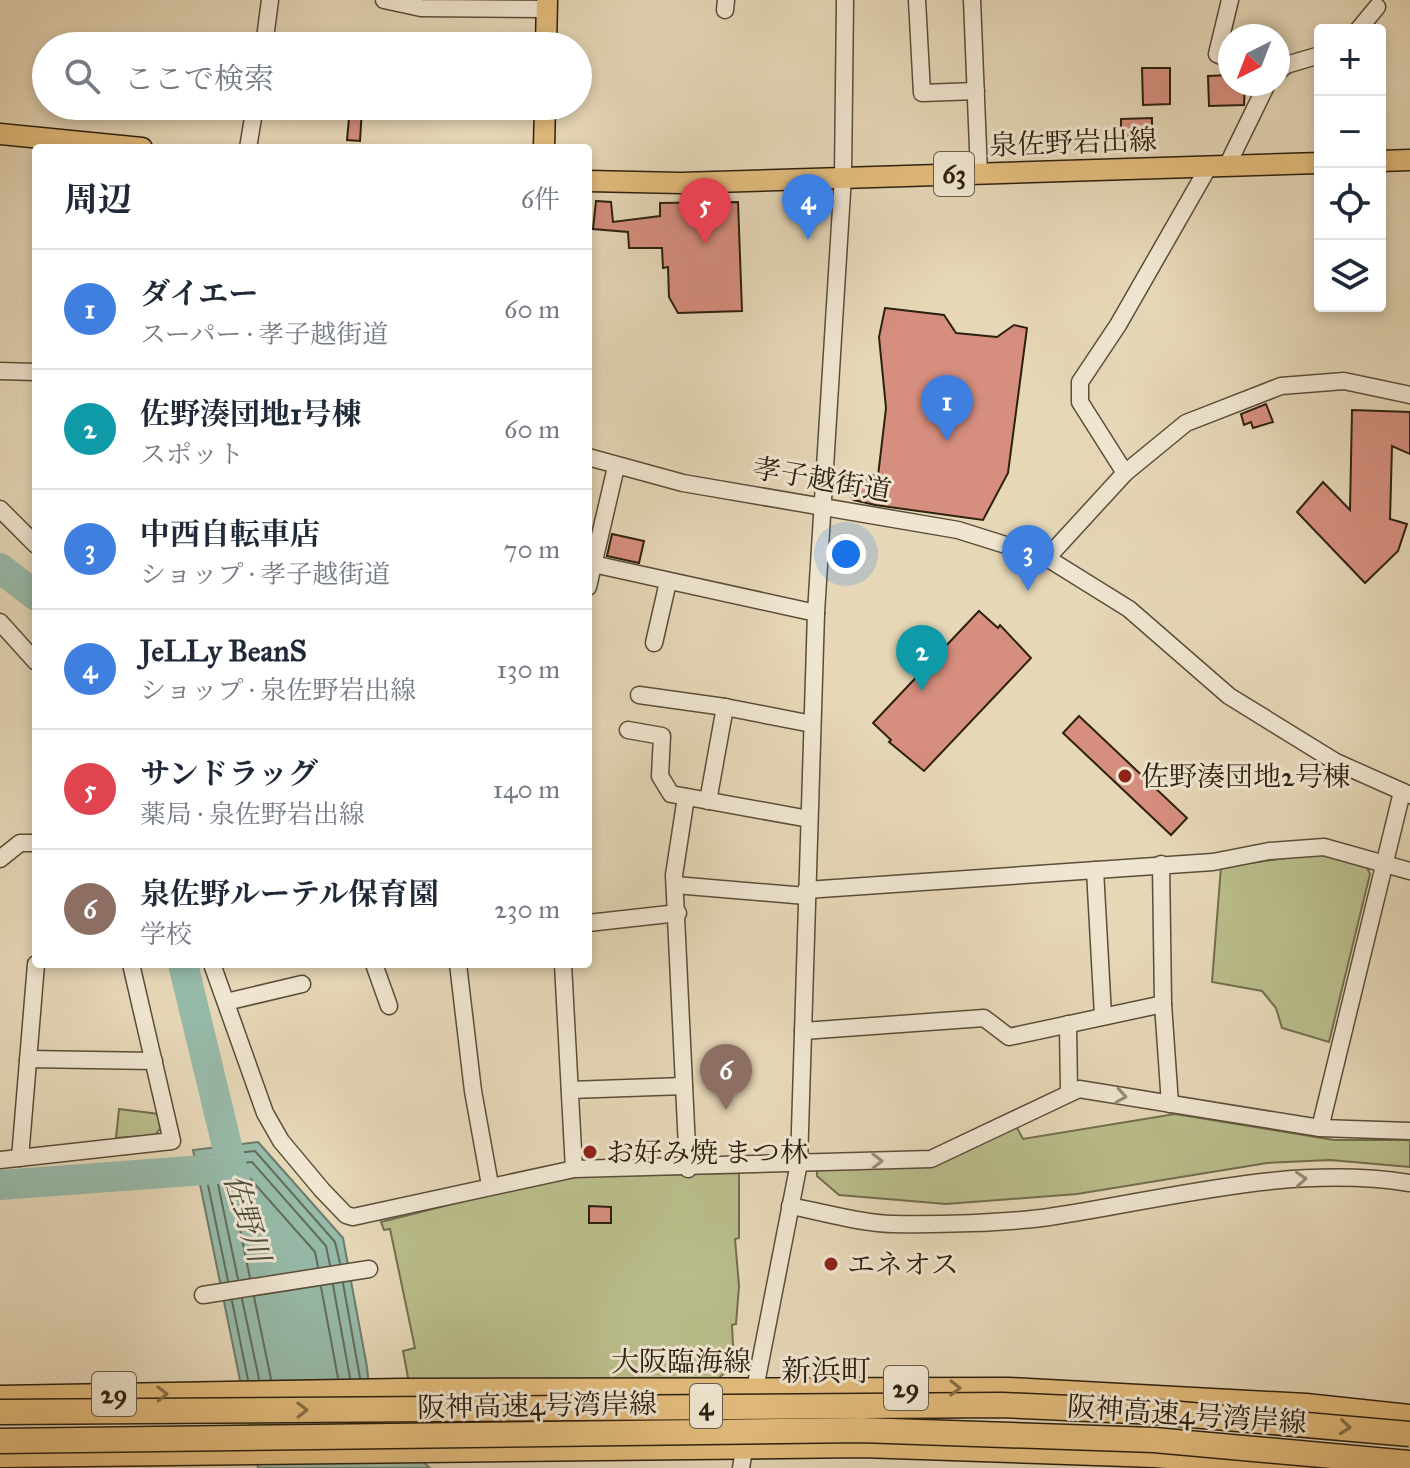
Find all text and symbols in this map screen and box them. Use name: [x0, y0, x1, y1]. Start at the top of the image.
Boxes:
north arrow: [1218, 24, 1290, 96]
map controls: [1314, 24, 1386, 312]
button: +: [1314, 24, 1386, 96]
search box: [32, 32, 592, 120]
icon: search: [60, 54, 104, 98]
text: ここで検索: [124, 61, 274, 97]
button: −: [1314, 96, 1386, 168]
street label: 泉佐野岩出線: [988, 122, 1158, 163]
road number: 63: [934, 152, 974, 196]
button: locate: [1314, 168, 1386, 240]
pin: 4: [782, 174, 834, 240]
pin: 5: [679, 178, 731, 244]
text: 周辺: [64, 179, 132, 220]
text: 6件: [521, 183, 560, 215]
button: layers: [1314, 240, 1386, 312]
text: ダイエー: [140, 276, 258, 312]
text: 1: [85, 293, 95, 325]
text: 60 m: [504, 293, 560, 325]
text: スーパー · 孝子越街道: [140, 318, 388, 350]
pin: 1: [921, 375, 973, 441]
text: 佐野湊団地1号棟: [140, 396, 362, 432]
text: 2: [84, 413, 96, 445]
text: 60 m: [504, 413, 560, 445]
text: スポット: [140, 438, 244, 470]
street label: 孝子越街道: [750, 450, 894, 509]
text: 中西自転車店: [140, 516, 320, 552]
pin: 3: [1002, 525, 1054, 591]
text: 3: [85, 533, 95, 565]
text: 70 m: [504, 533, 560, 565]
your location: [826, 534, 866, 574]
text: ショップ · 孝子越街道: [140, 558, 390, 590]
pin: 2: [896, 625, 948, 691]
text: JeLLy BeanS: [140, 633, 307, 669]
text: 4: [83, 653, 97, 685]
text: 130 m: [497, 653, 560, 685]
text: ショップ · 泉佐野岩出線: [140, 674, 416, 706]
text: サンドラッグ: [140, 756, 318, 792]
place label: 佐野湊団地2号棟: [1141, 759, 1351, 794]
marker: 佐野湊団地2号棟: [1116, 767, 1134, 785]
text: 5: [84, 773, 96, 805]
text: 140 m: [493, 773, 560, 805]
text: 薬局 · 泉佐野岩出線: [140, 798, 365, 830]
text: 泉佐野ルーテル保育園: [140, 876, 439, 912]
text: 6: [83, 893, 97, 925]
text: 230 m: [494, 893, 560, 925]
text: 学校: [140, 918, 192, 950]
pin: 6: [700, 1044, 752, 1110]
one-way arrow: [1114, 1087, 1128, 1104]
place label: お好み焼 まつ林: [606, 1135, 808, 1170]
marker: お好み焼 まつ林: [581, 1143, 599, 1161]
one-way arrow: [871, 1152, 884, 1170]
water label: 佐野川: [217, 1170, 278, 1269]
one-way arrow: [1295, 1171, 1308, 1188]
place label: エネオス: [847, 1247, 959, 1282]
marker: エネオス: [822, 1255, 840, 1273]
street label: 大阪臨海線: [611, 1344, 751, 1379]
district label: 新浜町: [781, 1353, 871, 1389]
road number: 29: [884, 1366, 928, 1410]
road number: 29: [92, 1372, 136, 1416]
one-way arrow: [949, 1379, 962, 1397]
road number: 4: [690, 1384, 722, 1428]
one-way arrow: [156, 1385, 169, 1403]
street label: 阪神高速4号湾岸線: [417, 1386, 657, 1425]
street label: 阪神高速4号湾岸線: [1066, 1389, 1308, 1440]
one-way arrow: [296, 1401, 309, 1419]
one-way arrow: [1339, 1418, 1352, 1435]

